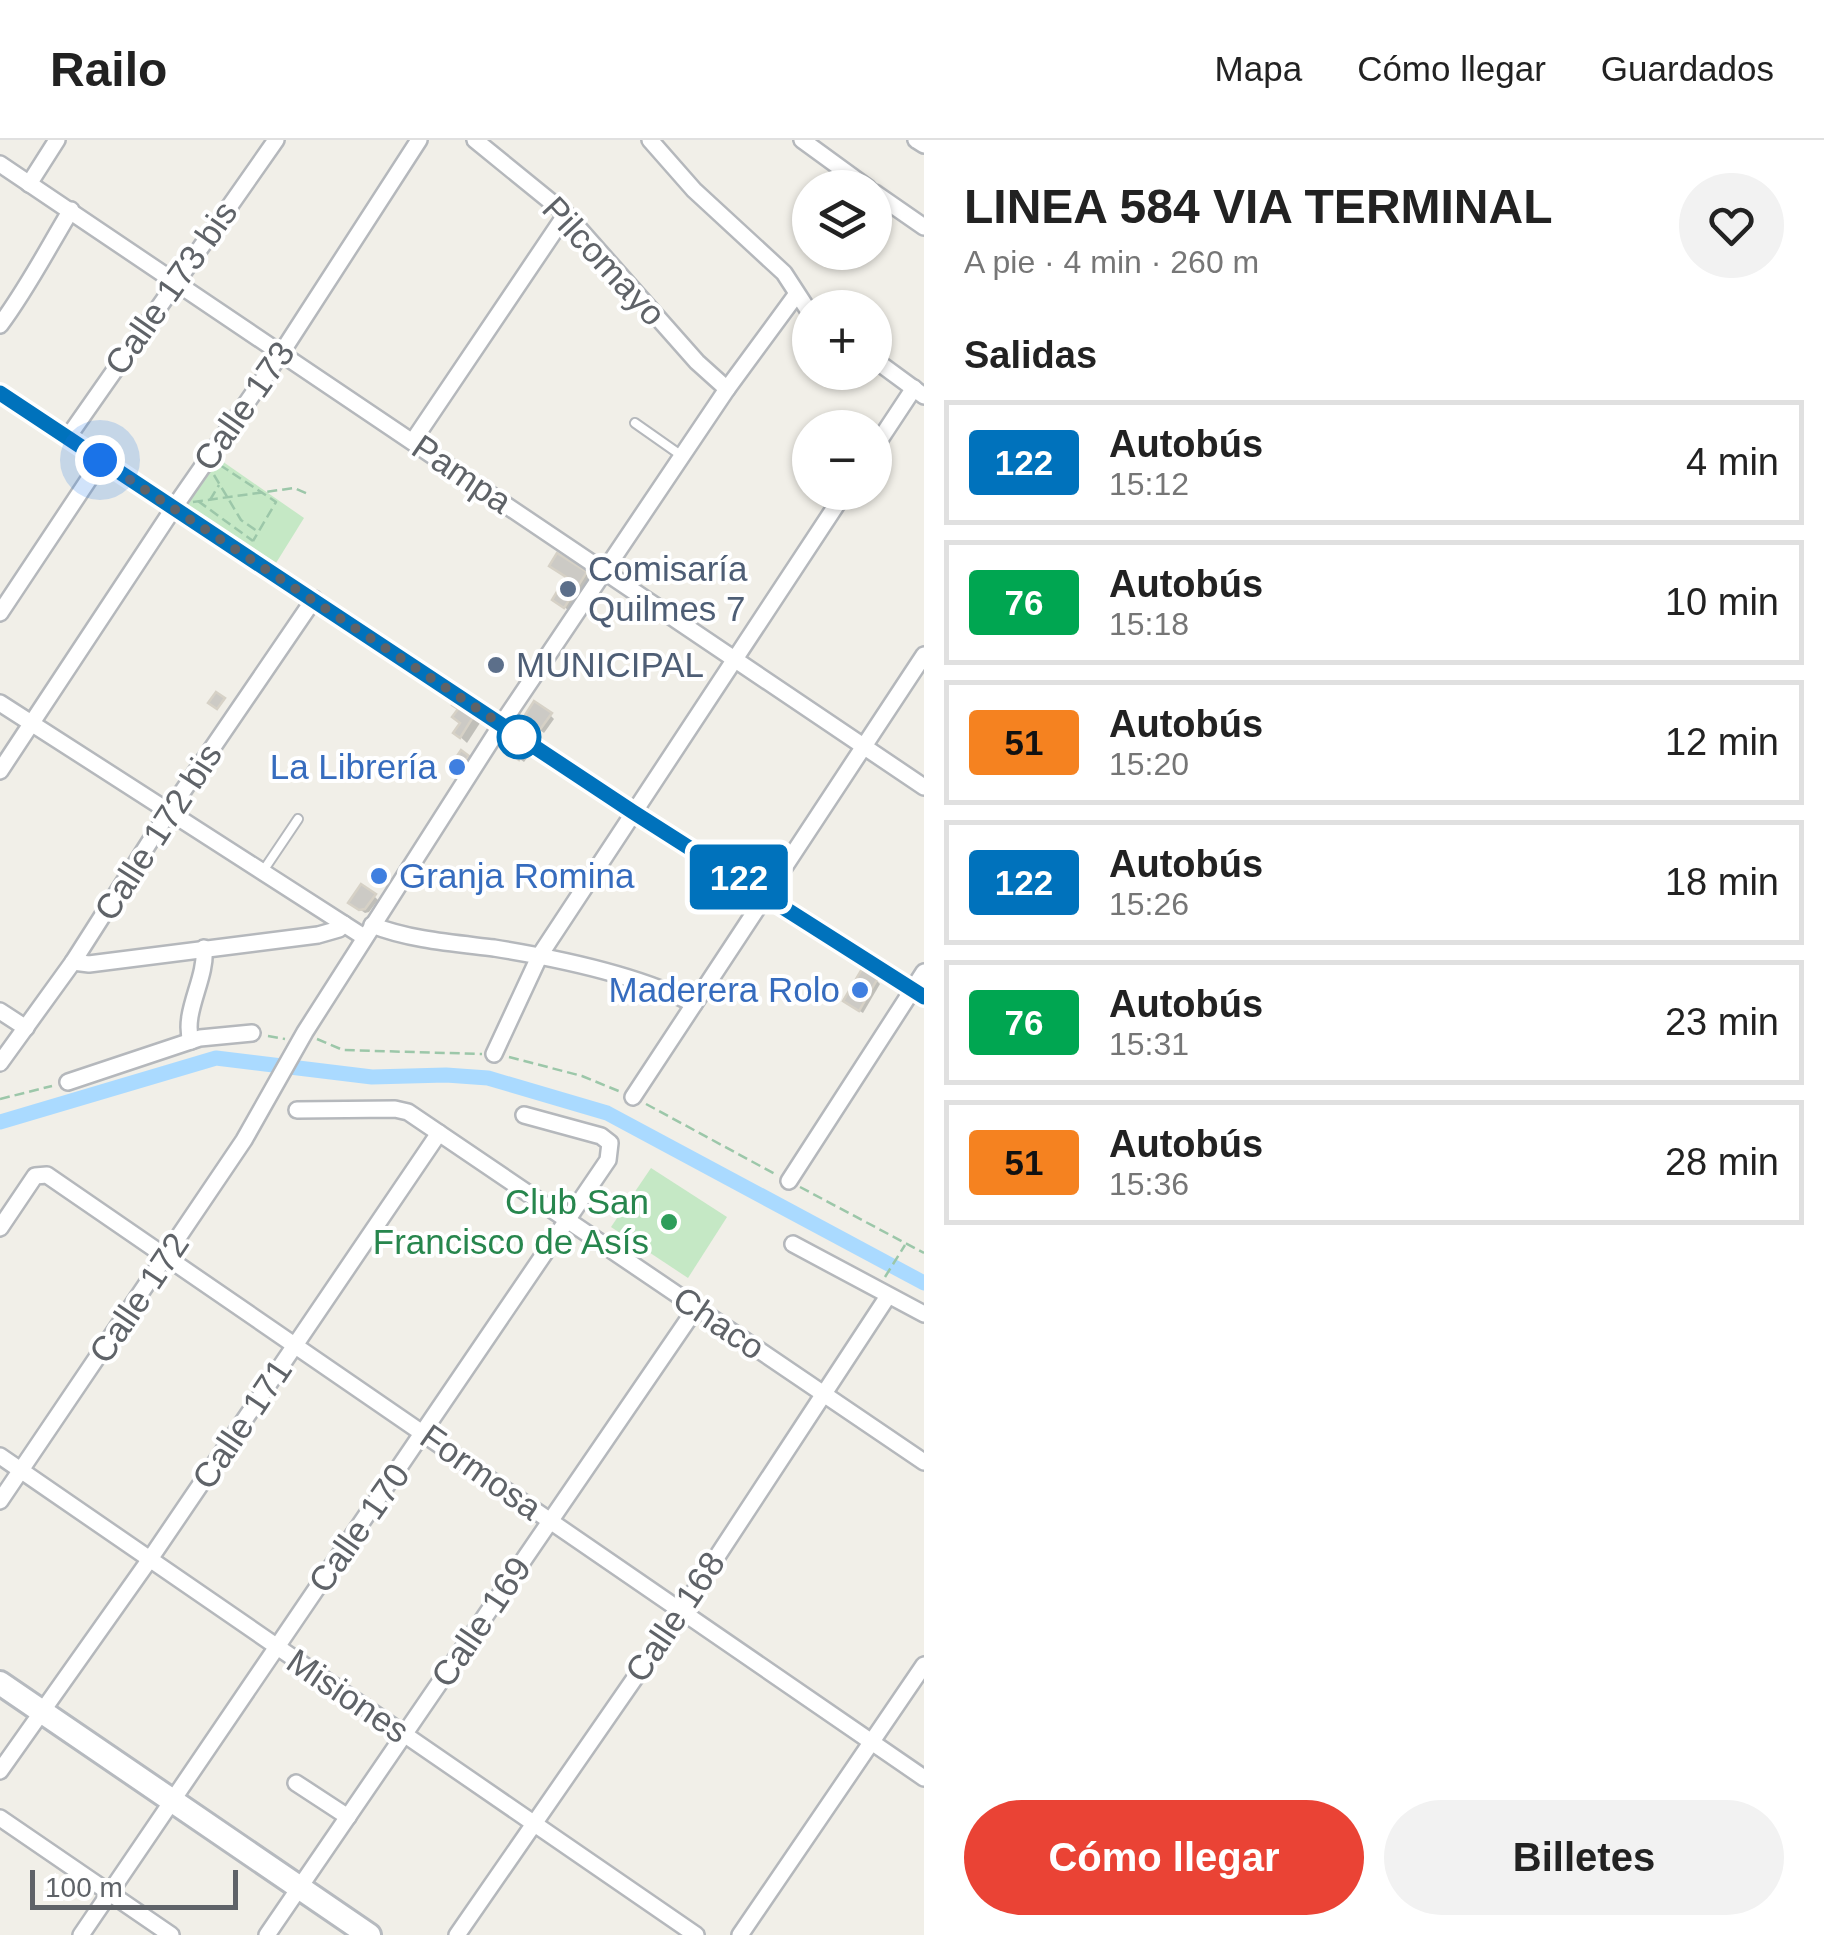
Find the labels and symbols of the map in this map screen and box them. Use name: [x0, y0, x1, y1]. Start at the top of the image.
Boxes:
street label: Pilcomayo: [535, 188, 674, 333]
street label: Calle 173 bis: [97, 194, 245, 382]
street label: Calle 173: [185, 334, 302, 477]
street label: Pampa: [405, 426, 520, 521]
your location: [75, 435, 125, 485]
place label: Comisaría Quilmes 7: [588, 549, 748, 628]
marker: Comisaría Quilmes 7: [557, 578, 579, 600]
place label: MUNICIPAL: [516, 645, 704, 684]
marker: MUNICIPAL: [485, 654, 507, 676]
unlabelled marker: [498, 716, 540, 758]
street label: Calle 172 bis: [86, 736, 229, 927]
place label: La Librería: [270, 747, 438, 786]
marker: La Librería: [446, 756, 468, 778]
line badge: 122: [682, 844, 796, 910]
place label: Granja Romina: [399, 856, 635, 895]
marker: Granja Romina: [368, 865, 390, 887]
place label: Maderera Rolo: [609, 970, 840, 1009]
marker: Maderera Rolo: [849, 979, 871, 1001]
place label: Club San Francisco de Asís: [373, 1182, 649, 1261]
marker: Club San Francisco de Asís: [658, 1211, 680, 1233]
street label: Calle 172: [81, 1226, 196, 1370]
street label: Chaco: [666, 1278, 772, 1367]
street label: Calle 171: [184, 1352, 299, 1496]
street label: Formosa: [414, 1416, 549, 1527]
street label: Calle 170: [300, 1456, 417, 1599]
street label: Calle 168: [617, 1545, 732, 1689]
street label: Calle 169: [423, 1550, 538, 1694]
street label: Misiones: [280, 1641, 416, 1750]
scale bar: [30, 1865, 238, 1910]

